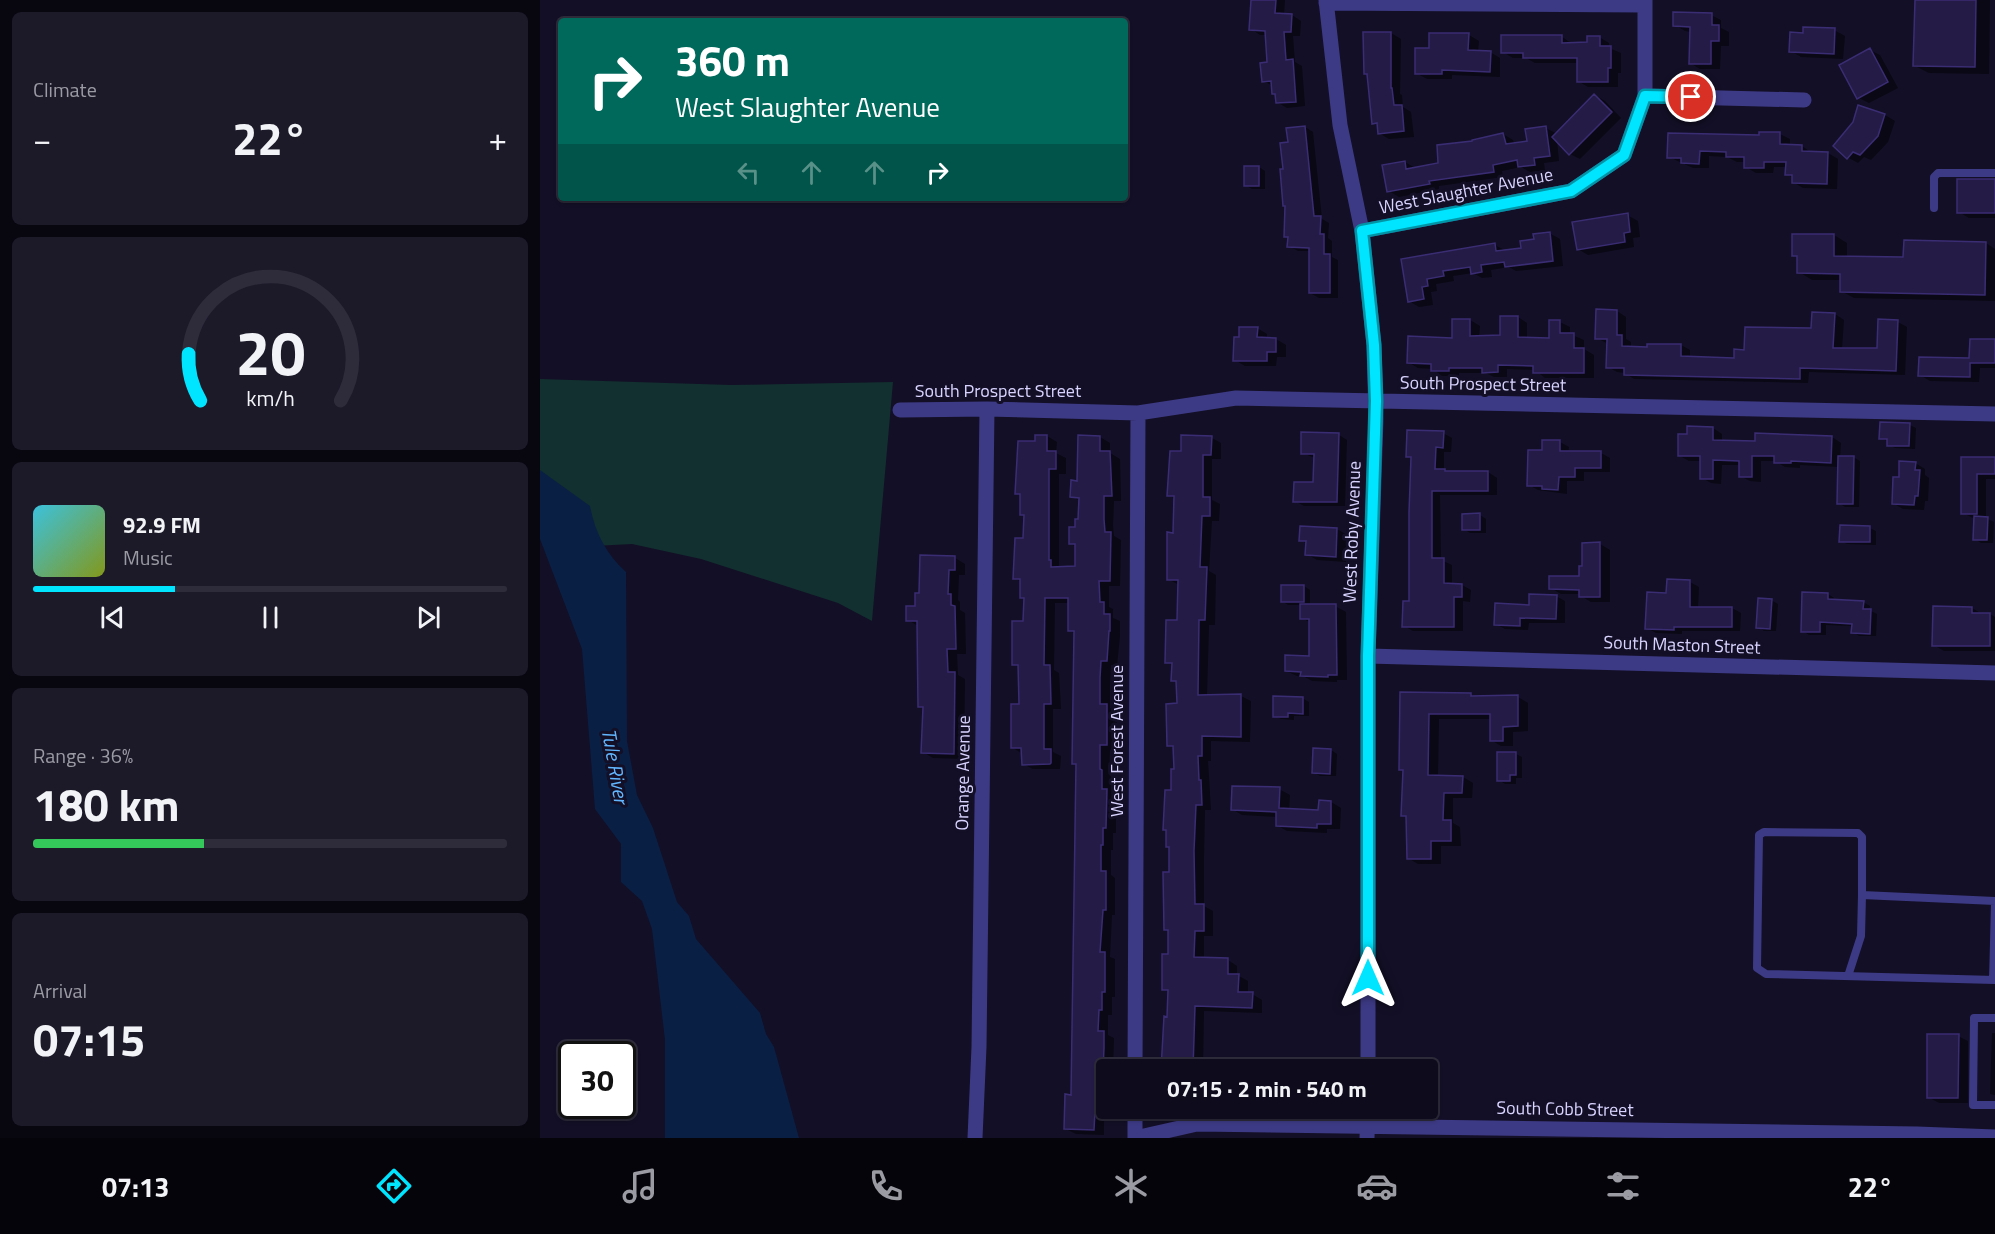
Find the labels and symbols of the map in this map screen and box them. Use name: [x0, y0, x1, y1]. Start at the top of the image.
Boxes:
pin: [1665, 71, 1716, 122]
street label: West Slaughter Avenue: [1377, 160, 1555, 221]
street label: South Prospect Street: [1400, 369, 1567, 398]
street label: South Prospect Street: [915, 377, 1082, 404]
street label: West Roby Avenue: [1336, 461, 1367, 603]
street label: South Maston Street: [1603, 628, 1762, 661]
street label: West Forest Avenue: [1103, 665, 1130, 817]
street label: Orange Avenue: [948, 715, 977, 831]
water label: Tule River: [594, 726, 638, 809]
position arrow: [1336, 946, 1400, 1010]
speed limit sign: 30: [558, 1041, 636, 1119]
street label: South Cobb Street: [1496, 1094, 1634, 1123]

